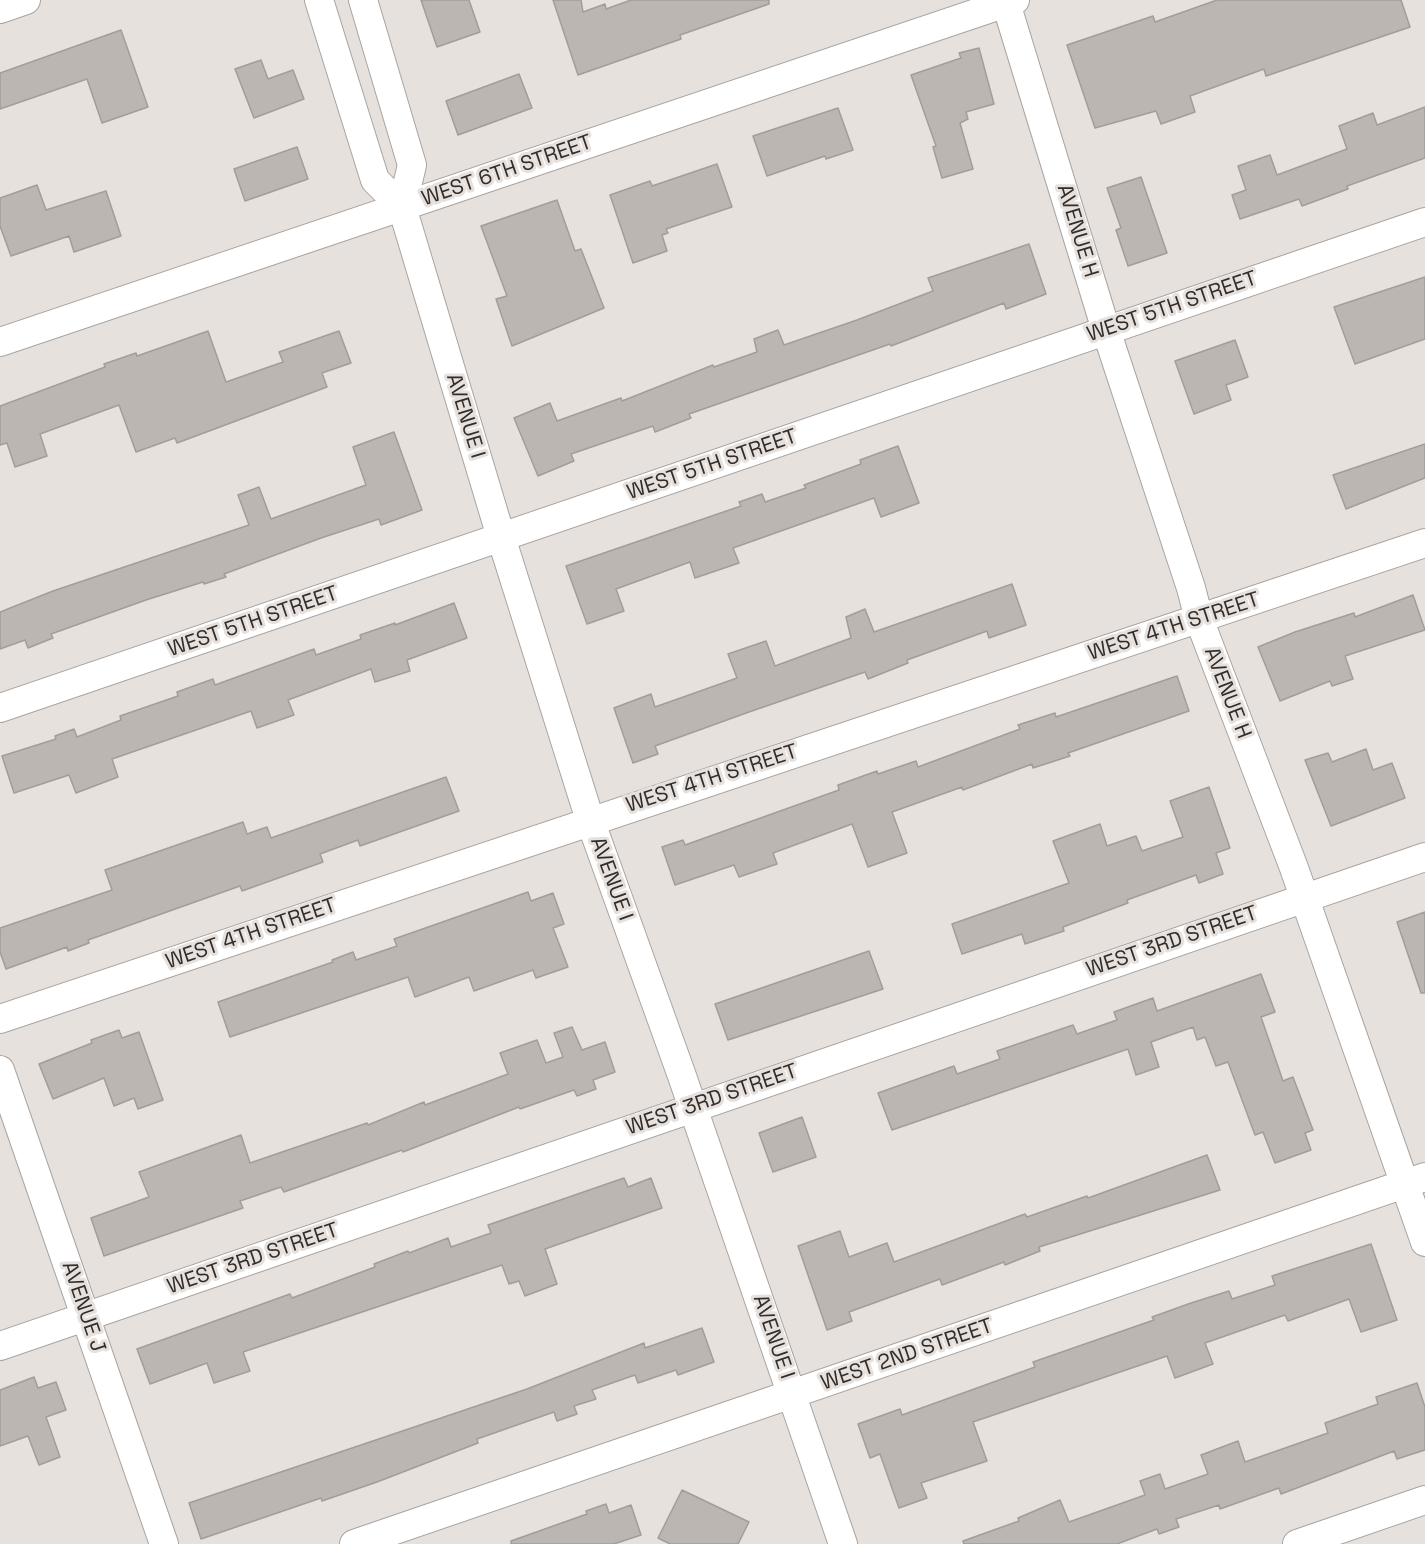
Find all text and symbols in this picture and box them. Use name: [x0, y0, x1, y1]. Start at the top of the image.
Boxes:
street label: WEST 6TH STREET: [419, 130, 595, 212]
street label: AVENUE H: [1051, 181, 1103, 281]
street label: WEST 5TH STREET: [1084, 266, 1260, 348]
street label: AVENUE I: [440, 371, 490, 461]
street label: WEST 5TH STREET: [624, 424, 800, 506]
street label: WEST 5TH STREET: [165, 581, 341, 663]
street label: WEST 4TH STREET: [1085, 587, 1263, 667]
street label: AVENUE H: [1198, 644, 1256, 742]
street label: WEST 4TH STREET: [623, 739, 801, 819]
street label: AVENUE I: [584, 834, 638, 924]
street label: WEST 4TH STREET: [162, 893, 340, 975]
street label: WEST 3RD STREET: [1083, 901, 1261, 983]
street label: WEST 3RD STREET: [623, 1059, 801, 1141]
street label: WEST 3RD STREET: [164, 1218, 342, 1300]
street label: AVENUE J: [56, 1258, 110, 1356]
street label: AVENUE I: [747, 1292, 799, 1382]
street label: WEST 2ND STREET: [818, 1314, 996, 1396]

